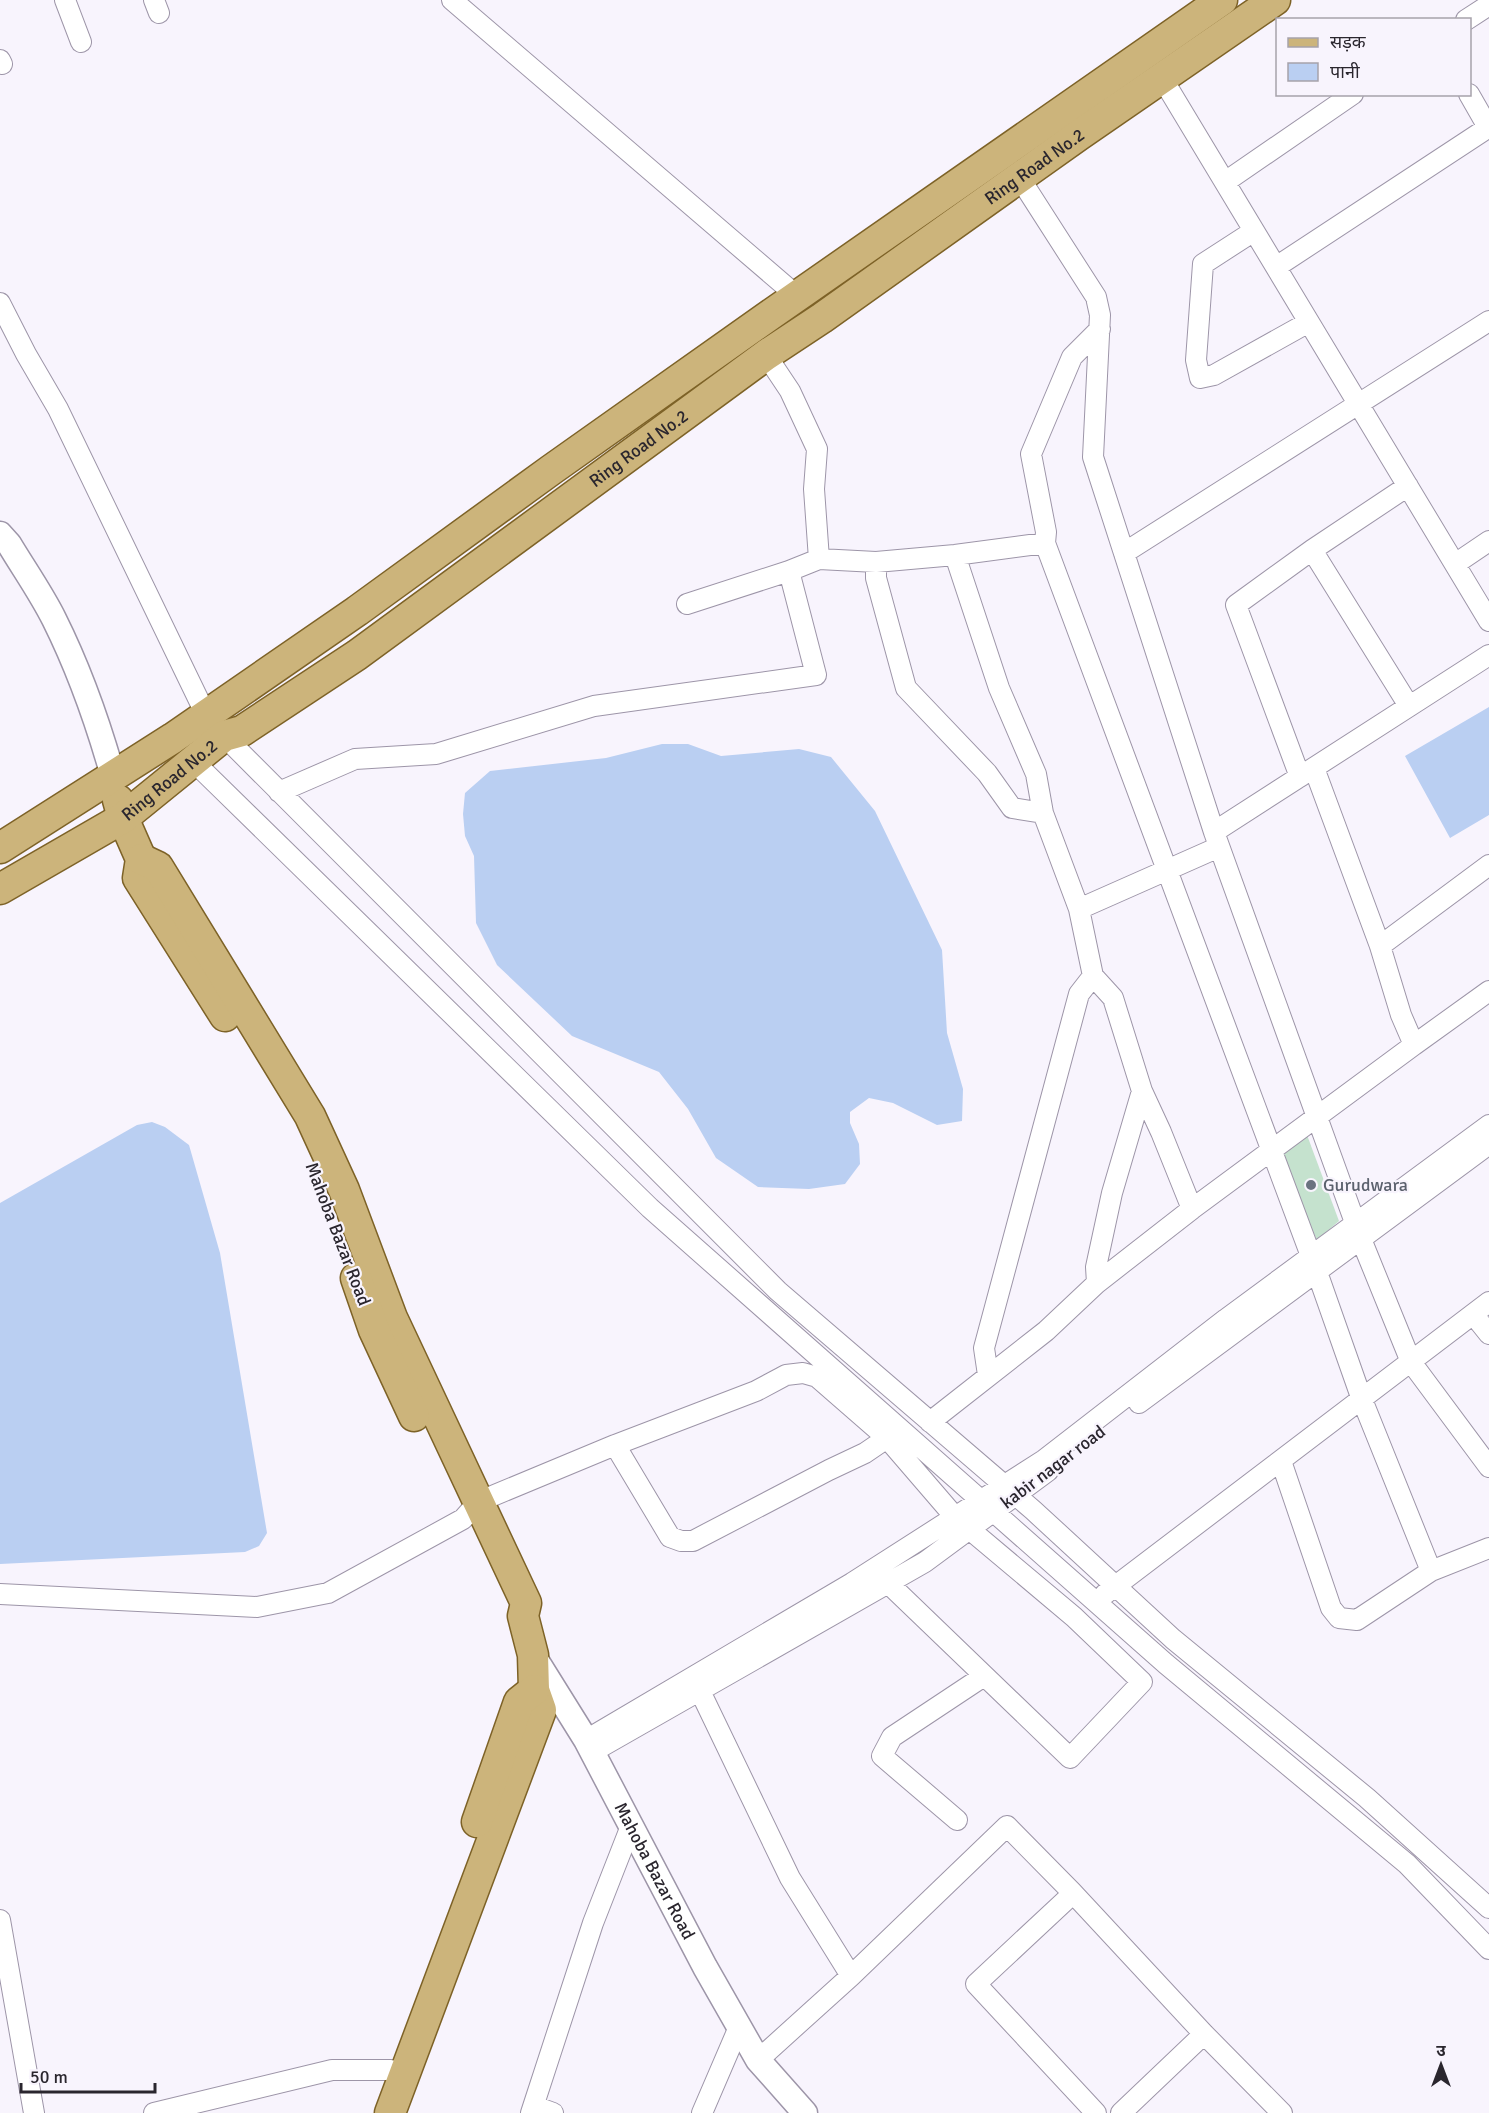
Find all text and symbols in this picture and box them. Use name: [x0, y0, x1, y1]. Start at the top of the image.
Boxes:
legend: [1276, 18, 1471, 96]
text: सड़क: [1330, 31, 1367, 53]
text: पानी: [1330, 61, 1360, 83]
street label: Ring Road No.2: [980, 124, 1089, 210]
street label: Ring Road No.2: [585, 405, 693, 492]
street label: Ring Road No.2: [117, 735, 222, 826]
street label: Mahoba Bazar Road: [301, 1159, 375, 1309]
place label: Gurudwara: [1323, 1174, 1408, 1196]
marker: Gurudwara: [1304, 1178, 1318, 1192]
street label: kabir nagar road: [996, 1420, 1110, 1514]
street label: Mahoba Bazar Road: [610, 1799, 700, 1943]
north arrow: [1411, 2035, 1471, 2095]
text: उ: [1436, 2041, 1446, 2061]
scale bar: [21, 2056, 154, 2094]
text: 50 m: [30, 2066, 68, 2088]

